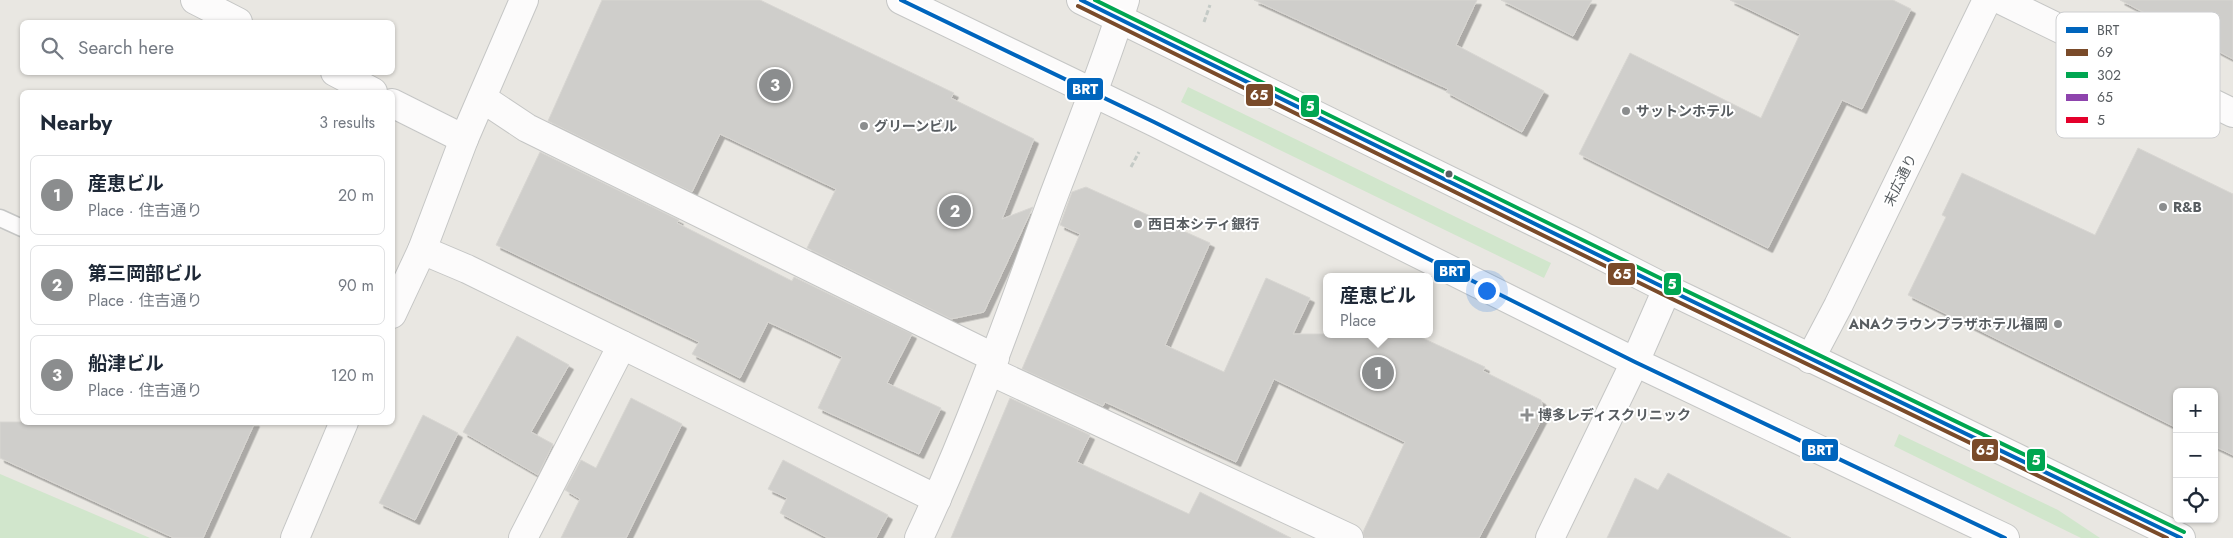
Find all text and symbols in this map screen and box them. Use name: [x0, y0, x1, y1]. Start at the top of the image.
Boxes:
legend: [2056, 12, 2220, 138]
search box: [20, 20, 395, 75]
text: BRT: [2097, 20, 2120, 40]
icon: search: [38, 34, 66, 62]
text: Search here: [78, 34, 174, 61]
text: 69: [2097, 42, 2113, 62]
text: 302: [2097, 65, 2121, 85]
pin: 3: [759, 66, 791, 104]
line badge: BRT: [1066, 77, 1104, 101]
text: BRT: [1072, 79, 1098, 99]
line badge: 65: [1245, 83, 1274, 107]
text: 65: [1250, 85, 1268, 105]
text: 65: [2097, 87, 2113, 107]
line badge: 5: [1300, 94, 1320, 118]
text: 5: [1305, 96, 1315, 116]
place label: サットンホテル: [1636, 101, 1734, 121]
marker: サットンホテル: [1620, 105, 1632, 117]
text: Nearby: [40, 108, 112, 138]
text: 5: [2097, 110, 2105, 130]
text: 3 results: [319, 111, 375, 134]
place label: グリーンビル: [874, 116, 957, 136]
marker: グリーンビル: [858, 120, 870, 132]
street label: 末広通り: [1879, 150, 1921, 210]
unlabelled marker: [1444, 169, 1454, 179]
text: 産恵ビル: [88, 170, 164, 197]
text: 1: [53, 184, 61, 207]
text: 20 m: [338, 184, 374, 207]
pin: 2: [939, 192, 971, 230]
place label: R&B: [2173, 197, 2202, 217]
text: Place · 住吉通り: [88, 199, 202, 222]
marker: R&B: [2157, 201, 2169, 213]
place label: 西日本シティ銀行: [1148, 214, 1259, 234]
marker: 西日本シティ銀行: [1132, 218, 1144, 230]
line badge: BRT: [1433, 259, 1471, 283]
text: 第三岡部ビル: [88, 260, 202, 287]
text: BRT: [1439, 261, 1465, 281]
line badge: 65: [1607, 262, 1636, 286]
text: 65: [1613, 264, 1631, 284]
line badge: 5: [1663, 272, 1682, 296]
popup: [1323, 273, 1433, 338]
text: 2: [52, 274, 62, 297]
text: 90 m: [338, 274, 374, 297]
text: 5: [1667, 274, 1677, 294]
your location: [1474, 278, 1500, 304]
text: 産恵ビル: [1340, 282, 1416, 309]
text: Place · 住吉通り: [88, 289, 202, 312]
text: Place: [1340, 309, 1376, 332]
place label: ANAクラウンプラザホテル福岡: [1848, 314, 2048, 334]
marker: ANAクラウンプラザホテル福岡: [2052, 318, 2064, 330]
text: 船津ビル: [88, 350, 164, 377]
pin: 1: [1362, 354, 1394, 392]
text: 3: [52, 364, 62, 387]
text: 120 m: [331, 364, 374, 387]
text: Place · 住吉通り: [88, 379, 202, 402]
map controls: [2173, 388, 2218, 523]
button: +: [2173, 388, 2218, 433]
place label: 博多レディスクリニック: [1538, 405, 1691, 425]
marker: 博多レディスクリニック: [1520, 408, 1534, 422]
button: −: [2173, 433, 2218, 478]
line badge: BRT: [1801, 438, 1839, 462]
line badge: 65: [1971, 438, 1999, 462]
text: BRT: [1807, 440, 1833, 460]
text: 65: [1976, 440, 1994, 460]
line badge: 5: [2026, 448, 2046, 472]
text: 5: [2031, 450, 2041, 470]
button: locate: [2173, 478, 2218, 523]

